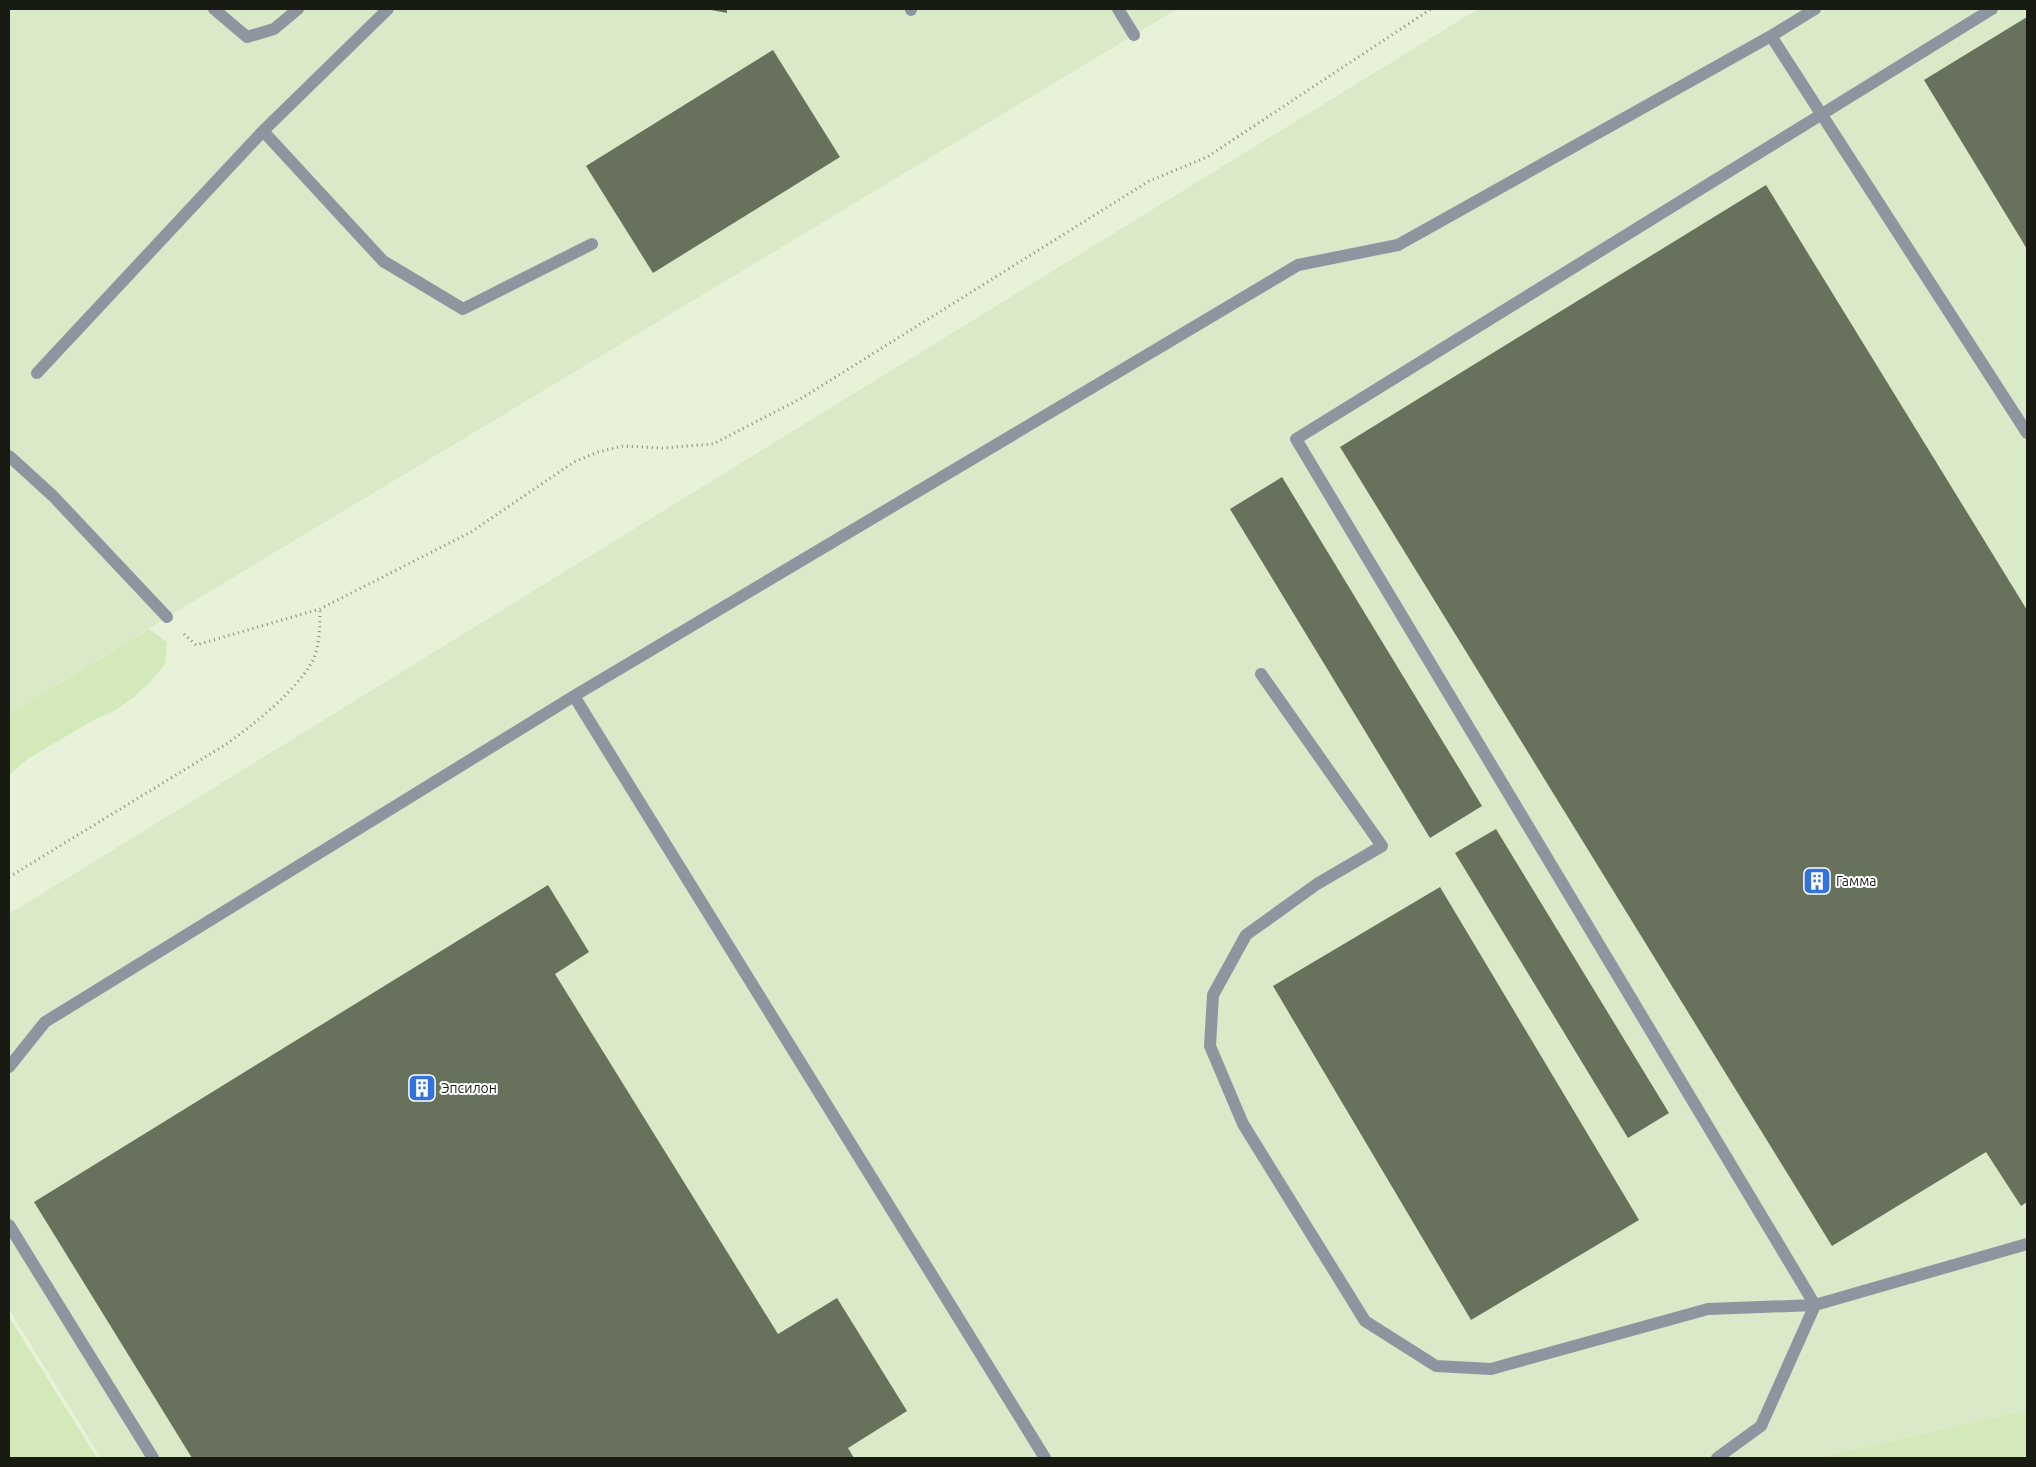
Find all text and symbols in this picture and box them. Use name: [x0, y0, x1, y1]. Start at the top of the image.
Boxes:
building icon: Гамма: [1802, 866, 1832, 896]
place label: Гамма: [1836, 873, 1877, 889]
building icon: Эпсилон: [407, 1073, 437, 1103]
place label: Эпсилон: [441, 1080, 497, 1096]

